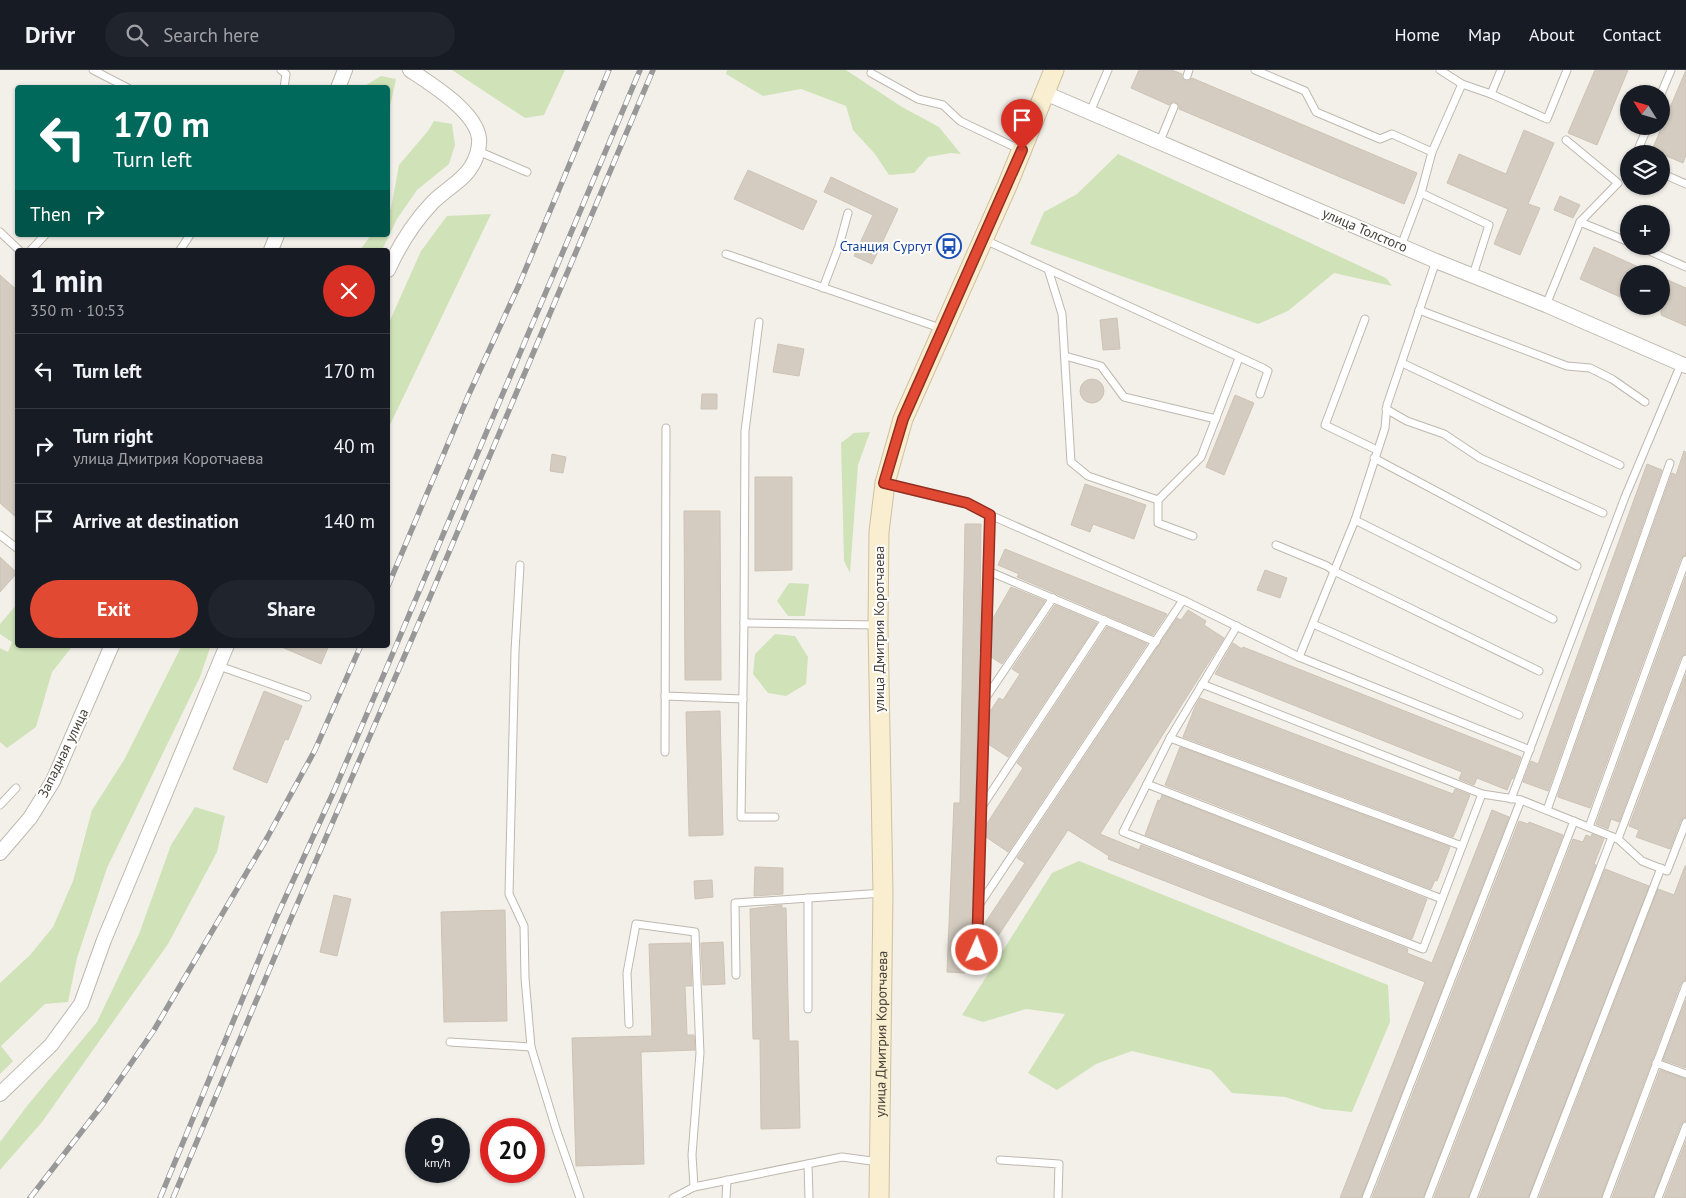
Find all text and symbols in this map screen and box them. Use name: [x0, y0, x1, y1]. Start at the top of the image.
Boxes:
search box: [105, 12, 455, 57]
text: Drivr: [25, 19, 75, 50]
icon: search: [123, 21, 151, 49]
text: Search here: [163, 23, 259, 47]
text: Home: [1394, 23, 1440, 46]
text: Map: [1468, 23, 1501, 46]
text: About: [1529, 23, 1575, 46]
text: Contact: [1603, 23, 1661, 46]
north arrow: [1620, 85, 1670, 135]
map controls: [1620, 85, 1670, 315]
pin: [1001, 99, 1043, 150]
text: 170 m: [113, 101, 210, 147]
icon: left: [30, 105, 95, 170]
icon: arrive: [1008, 106, 1036, 134]
text: Turn left: [113, 145, 192, 173]
button: layers: [1620, 145, 1670, 195]
icon: right: [81, 200, 109, 228]
text: Then: [30, 202, 71, 226]
street label: улица Толстого: [1320, 204, 1410, 256]
button: +: [1620, 205, 1670, 255]
bus stop icon: Станция Сургут: [936, 233, 962, 259]
place label: Станция Сургут: [840, 237, 932, 255]
text: 1 min: [30, 261, 103, 300]
button: close: [323, 265, 375, 317]
button: −: [1620, 265, 1670, 315]
text: 350 m · 10:53: [30, 300, 125, 320]
icon: left: [30, 357, 58, 385]
text: Turn left: [73, 359, 142, 383]
text: 170 m: [323, 359, 375, 383]
text: Turn right: [73, 424, 153, 448]
icon: right: [30, 432, 58, 460]
text: 40 m: [334, 434, 375, 458]
text: улица Дмитрия Коротчаева: [73, 448, 263, 468]
icon: arrive: [30, 507, 58, 535]
text: Arrive at destination: [73, 509, 239, 533]
text: 140 m: [323, 509, 375, 533]
street label: улица Дмитрия Коротчаева: [870, 546, 888, 712]
button: Exit: [30, 580, 198, 638]
button: Share: [208, 580, 375, 638]
street label: Западная улица: [34, 705, 92, 801]
position arrow: [950, 923, 1002, 975]
street label: улица Дмитрия Коротчаева: [871, 950, 891, 1118]
speed limit sign: 20: [480, 1118, 545, 1183]
text: 9: [430, 1128, 445, 1160]
text: km/h: [424, 1155, 451, 1170]

